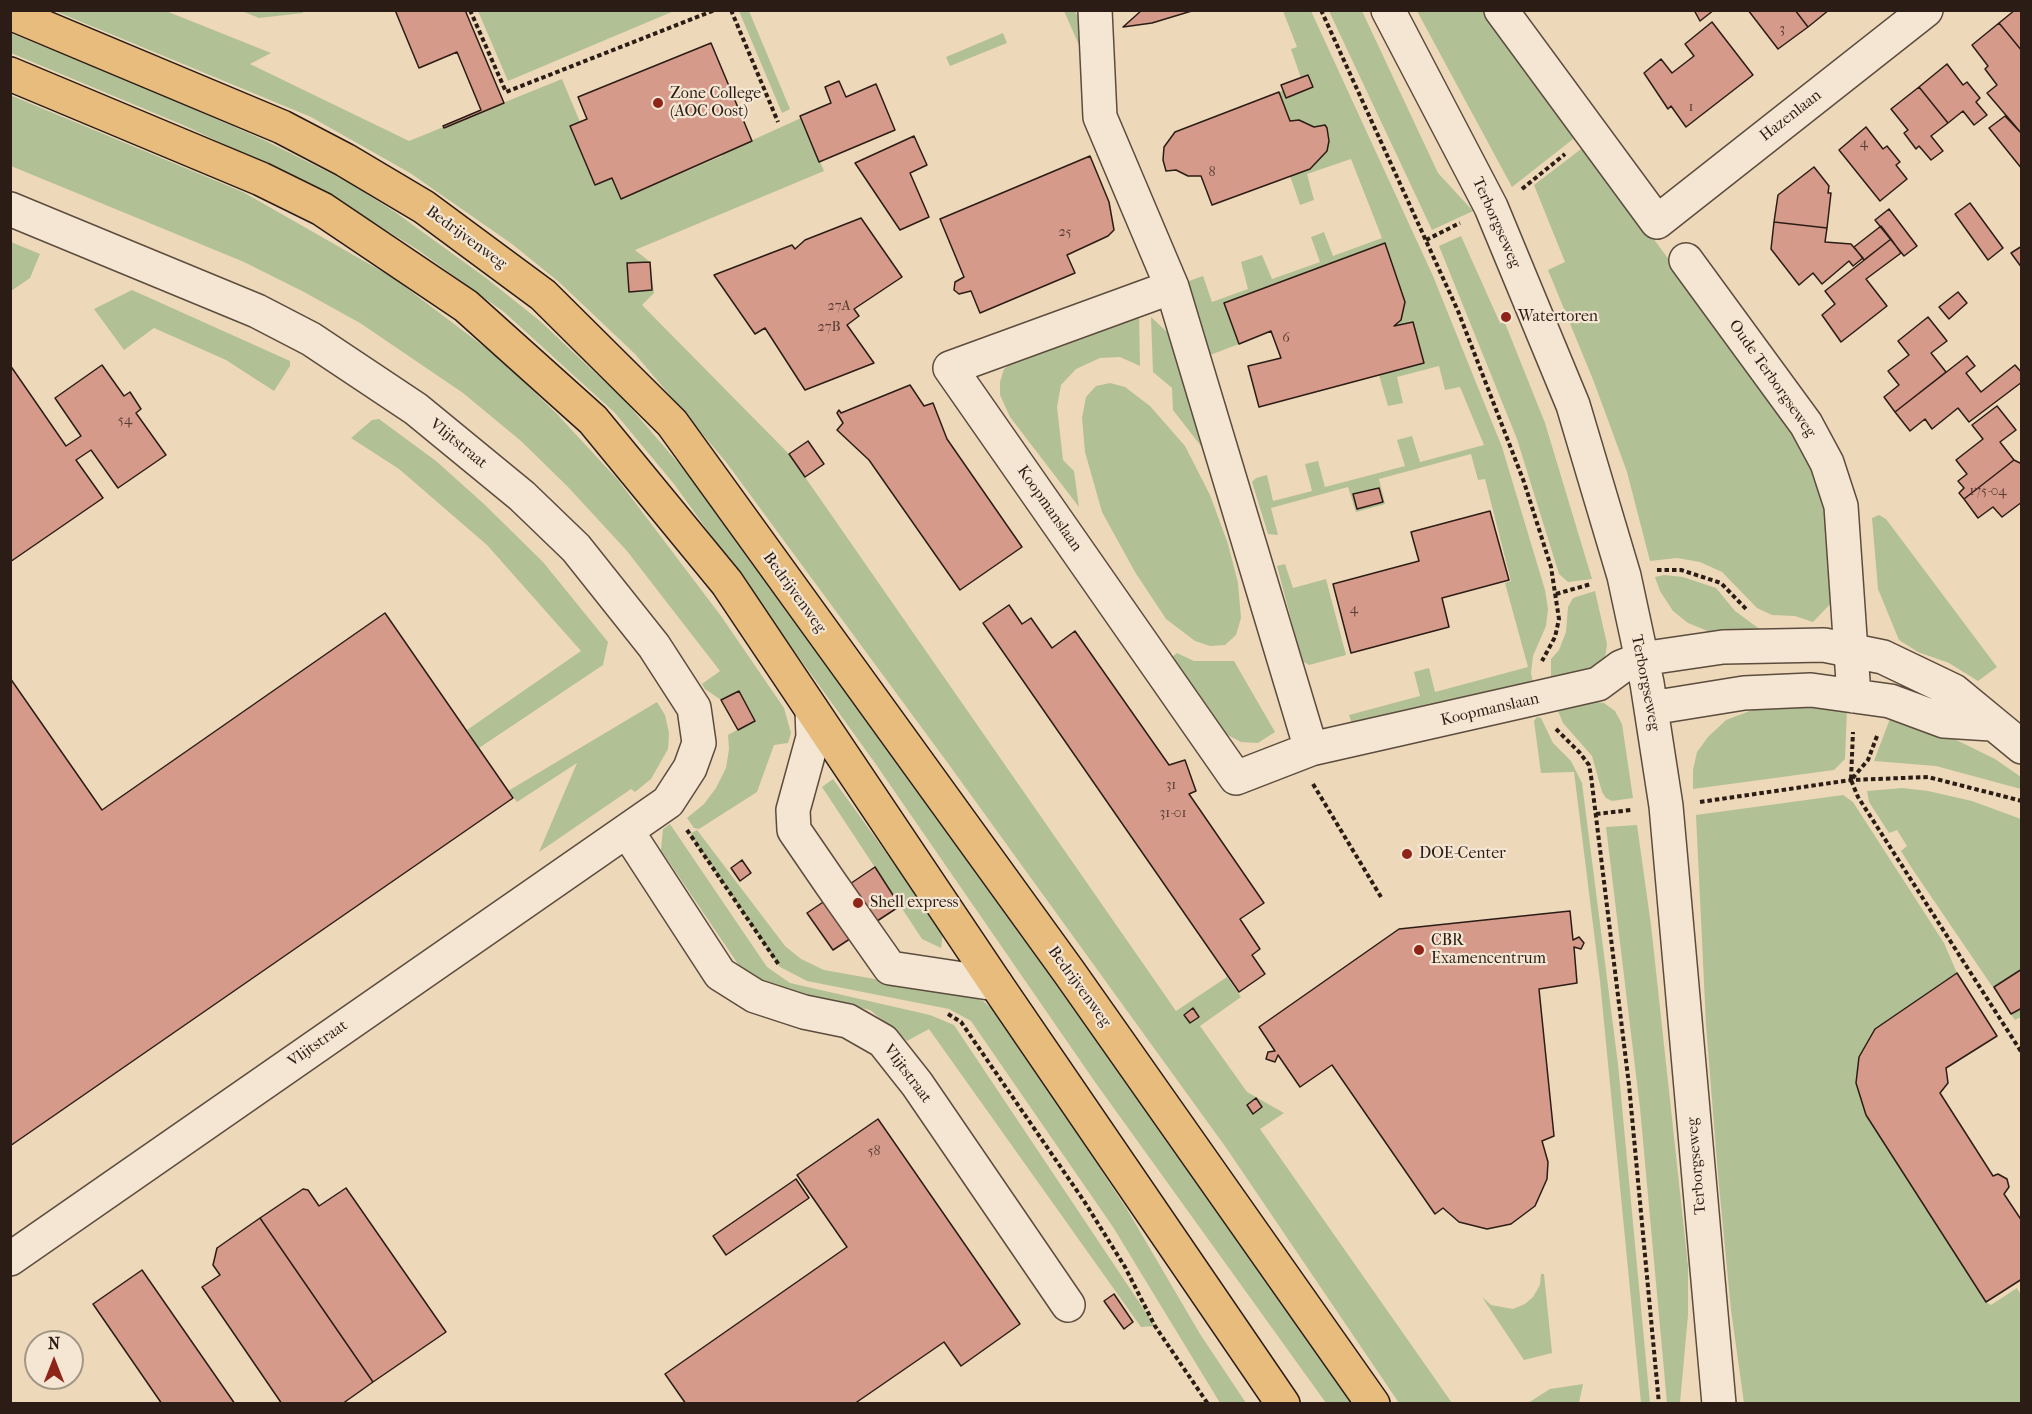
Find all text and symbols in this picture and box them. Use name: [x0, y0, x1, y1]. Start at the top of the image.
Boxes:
house number: 3: [1779, 22, 1785, 38]
place label: Zone College (AOC Oost): [670, 84, 761, 122]
street label: Hazenlaan: [1756, 86, 1826, 146]
marker: Zone College (AOC Oost): [651, 96, 665, 110]
house number: 1: [1689, 100, 1693, 116]
house number: 4: [1860, 136, 1868, 152]
house number: 8: [1208, 165, 1216, 181]
street label: Terborgseweg: [1467, 175, 1525, 271]
street label: Bedrijvenweg: [422, 202, 510, 274]
house number: 25: [1058, 225, 1072, 241]
house number: 27A: [827, 299, 851, 315]
place label: Watertoren: [1518, 307, 1598, 327]
marker: Watertoren: [1499, 310, 1513, 324]
street label: Oude Terborgseweg: [1724, 316, 1820, 442]
house number: 27B: [817, 320, 841, 336]
house number: 6: [1282, 331, 1290, 347]
house number: 54: [118, 413, 132, 429]
street label: Vlijtstraat: [425, 415, 491, 473]
street label: Koopmanslaan: [1012, 462, 1086, 556]
house number: 175-04: [1969, 484, 2007, 500]
street label: Bedrijvenweg: [758, 549, 830, 637]
house number: 4: [1350, 602, 1358, 618]
street label: Terborgseweg: [1626, 633, 1664, 733]
street label: Koopmanslaan: [1439, 689, 1541, 731]
house number: 31: [1166, 778, 1176, 794]
house number: 31-01: [1159, 806, 1187, 822]
place label: DOE-Center: [1419, 844, 1506, 864]
marker: DOE-Center: [1400, 847, 1414, 861]
place label: Shell express: [870, 893, 958, 913]
marker: Shell express: [851, 896, 865, 910]
place label: CBR Examencentrum: [1431, 931, 1546, 969]
street label: Bedrijvenweg: [1043, 943, 1115, 1031]
marker: CBR Examencentrum: [1412, 943, 1426, 957]
street label: Vlijtstraat: [284, 1016, 352, 1072]
street label: Vlijtstraat: [879, 1041, 935, 1107]
street label: Terborgseweg: [1683, 1117, 1711, 1215]
house number: 58: [867, 1144, 881, 1160]
north arrow: [24, 1330, 84, 1390]
text: N: [48, 1334, 60, 1353]

